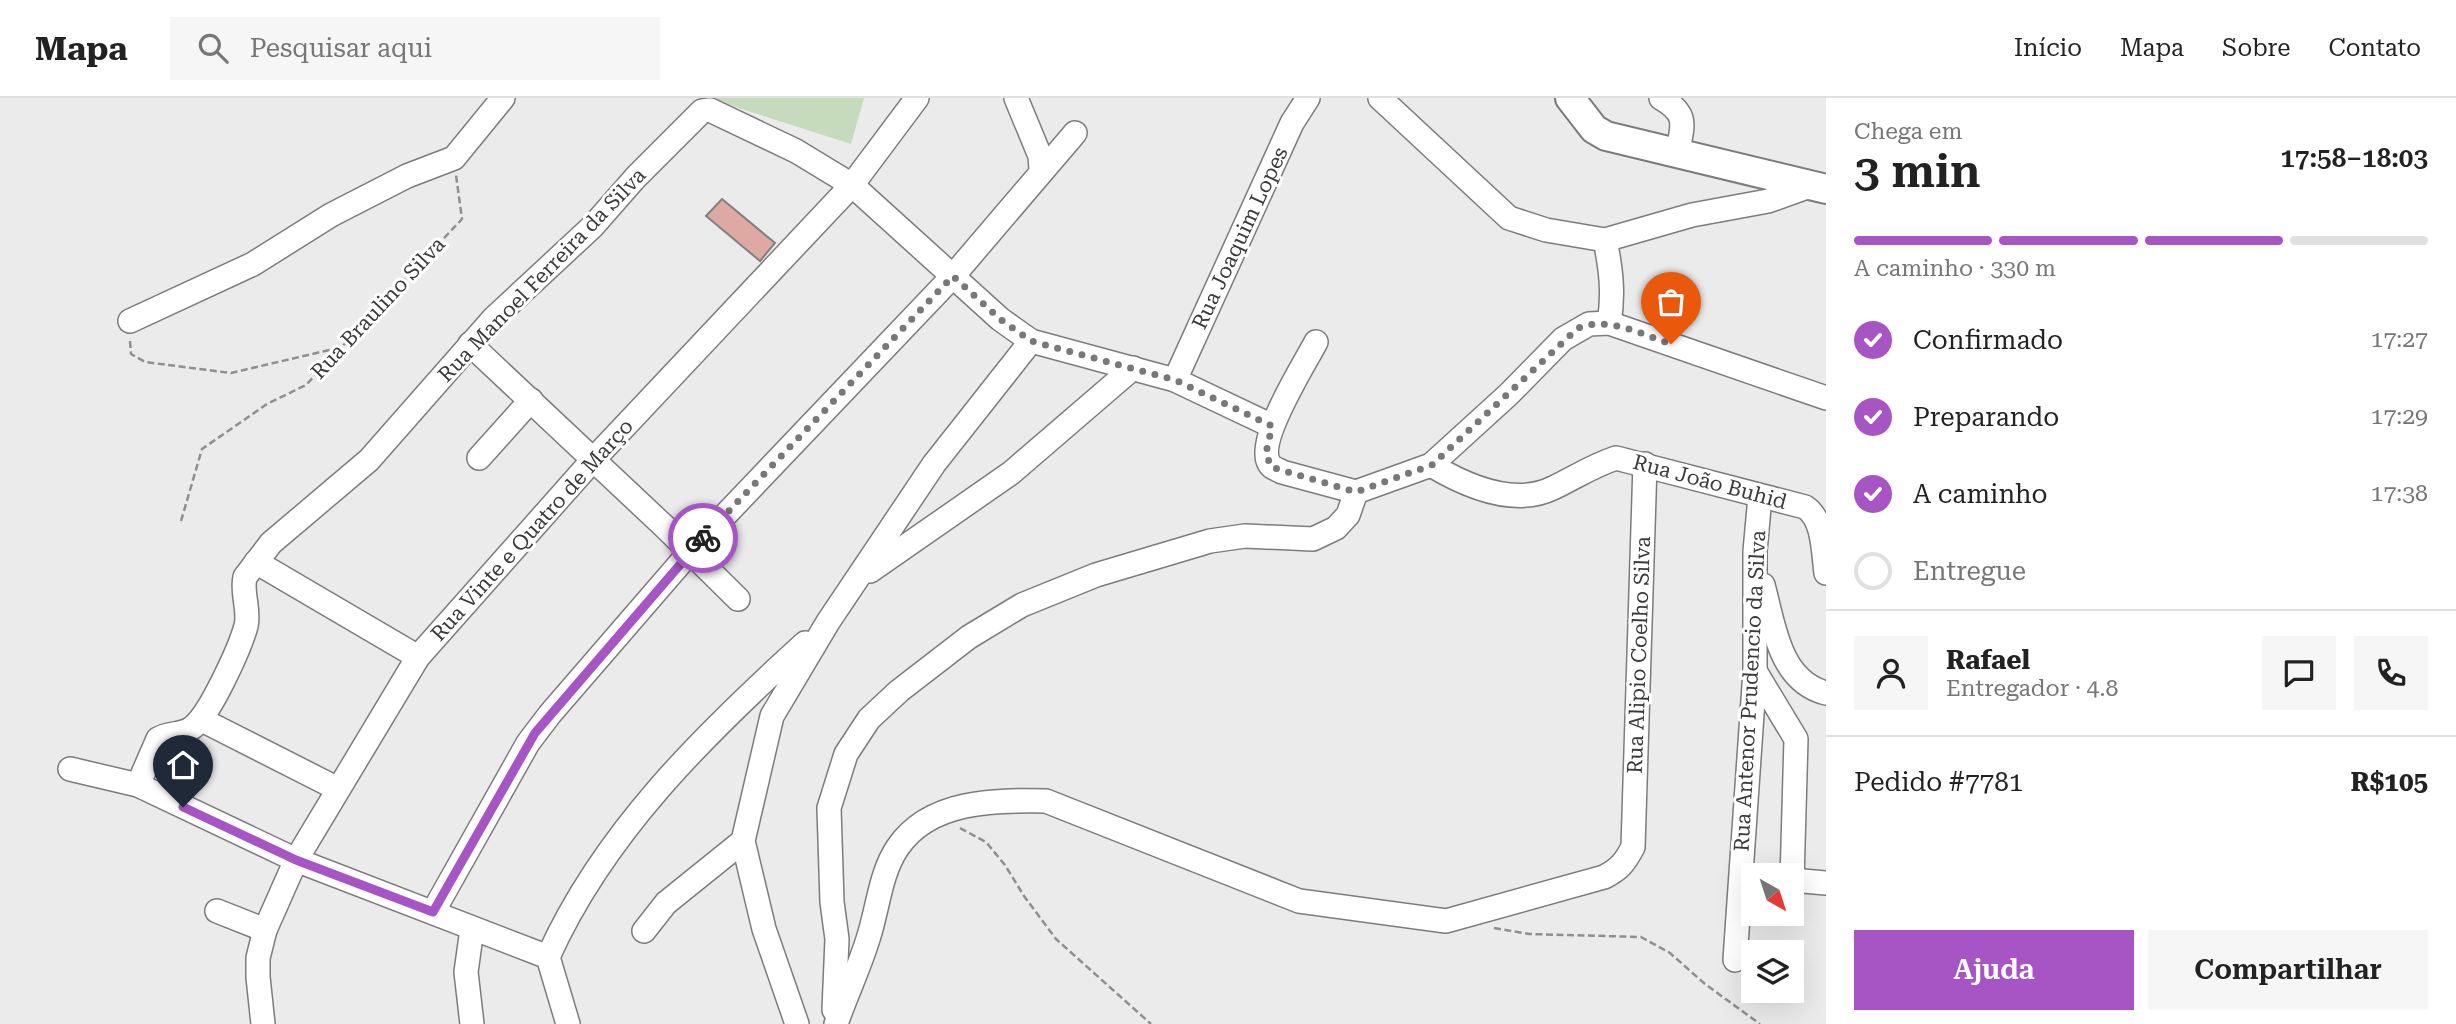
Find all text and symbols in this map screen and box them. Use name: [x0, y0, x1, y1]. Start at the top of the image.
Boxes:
search box: [170, 17, 660, 80]
text: Mapa: [35, 29, 128, 68]
icon: search: [194, 29, 232, 67]
text: Pesquisar aqui: [250, 33, 432, 63]
text: Início: [2014, 34, 2082, 62]
text: Mapa: [2120, 34, 2184, 62]
text: Sobre: [2222, 34, 2290, 62]
text: Contato: [2328, 34, 2421, 62]
text: Chega em: [1854, 118, 1962, 145]
street label: Rua Joaquim Lopes: [1187, 143, 1293, 333]
text: 17:58–18:03: [2280, 143, 2428, 173]
text: 3 min: [1854, 144, 1981, 198]
street label: Rua Manoel Ferreira da Silva: [433, 163, 651, 387]
street label: Rua Braulino Silva: [306, 232, 450, 384]
text: A caminho · 330 m: [1854, 255, 2056, 282]
pin: [1641, 272, 1701, 344]
icon: bag: [1652, 283, 1690, 321]
icon: check: [1854, 321, 1892, 359]
text: Confirmado: [1913, 325, 2063, 355]
text: 17:27: [2371, 326, 2428, 353]
icon: check: [1854, 398, 1892, 436]
text: Preparando: [1913, 402, 2059, 432]
text: 17:29: [2371, 403, 2428, 430]
street label: Rua Vinte e Quatro de Março: [426, 414, 638, 646]
street label: Rua João Buhid: [1630, 450, 1790, 514]
icon: check: [1854, 475, 1892, 513]
text: A caminho: [1913, 479, 2048, 509]
text: 17:38: [2371, 480, 2428, 507]
courier: [668, 503, 738, 573]
icon: bike: [684, 519, 722, 557]
street label: Rua Antenor Prudencio da Silva: [1730, 529, 1770, 852]
street label: Rua Alipio Coelho Silva: [1623, 535, 1655, 774]
text: Entregue: [1913, 556, 2026, 586]
button: person: [1854, 636, 1928, 710]
button: chat: [2262, 636, 2336, 710]
button: phone: [2354, 636, 2428, 710]
text: Rafael: [1946, 645, 2030, 675]
text: Entregador · 4.8: [1946, 675, 2118, 702]
pin: [153, 735, 213, 807]
icon: home: [164, 746, 202, 784]
text: Pedido #7781: [1854, 767, 2023, 797]
text: R$105: [2350, 767, 2428, 797]
north arrow: [1741, 863, 1804, 926]
map controls: [1741, 863, 1804, 1003]
button: Ajuda: [1854, 930, 2134, 1010]
button: Compartilhar: [2148, 930, 2428, 1010]
button: layers: [1741, 940, 1804, 1003]

